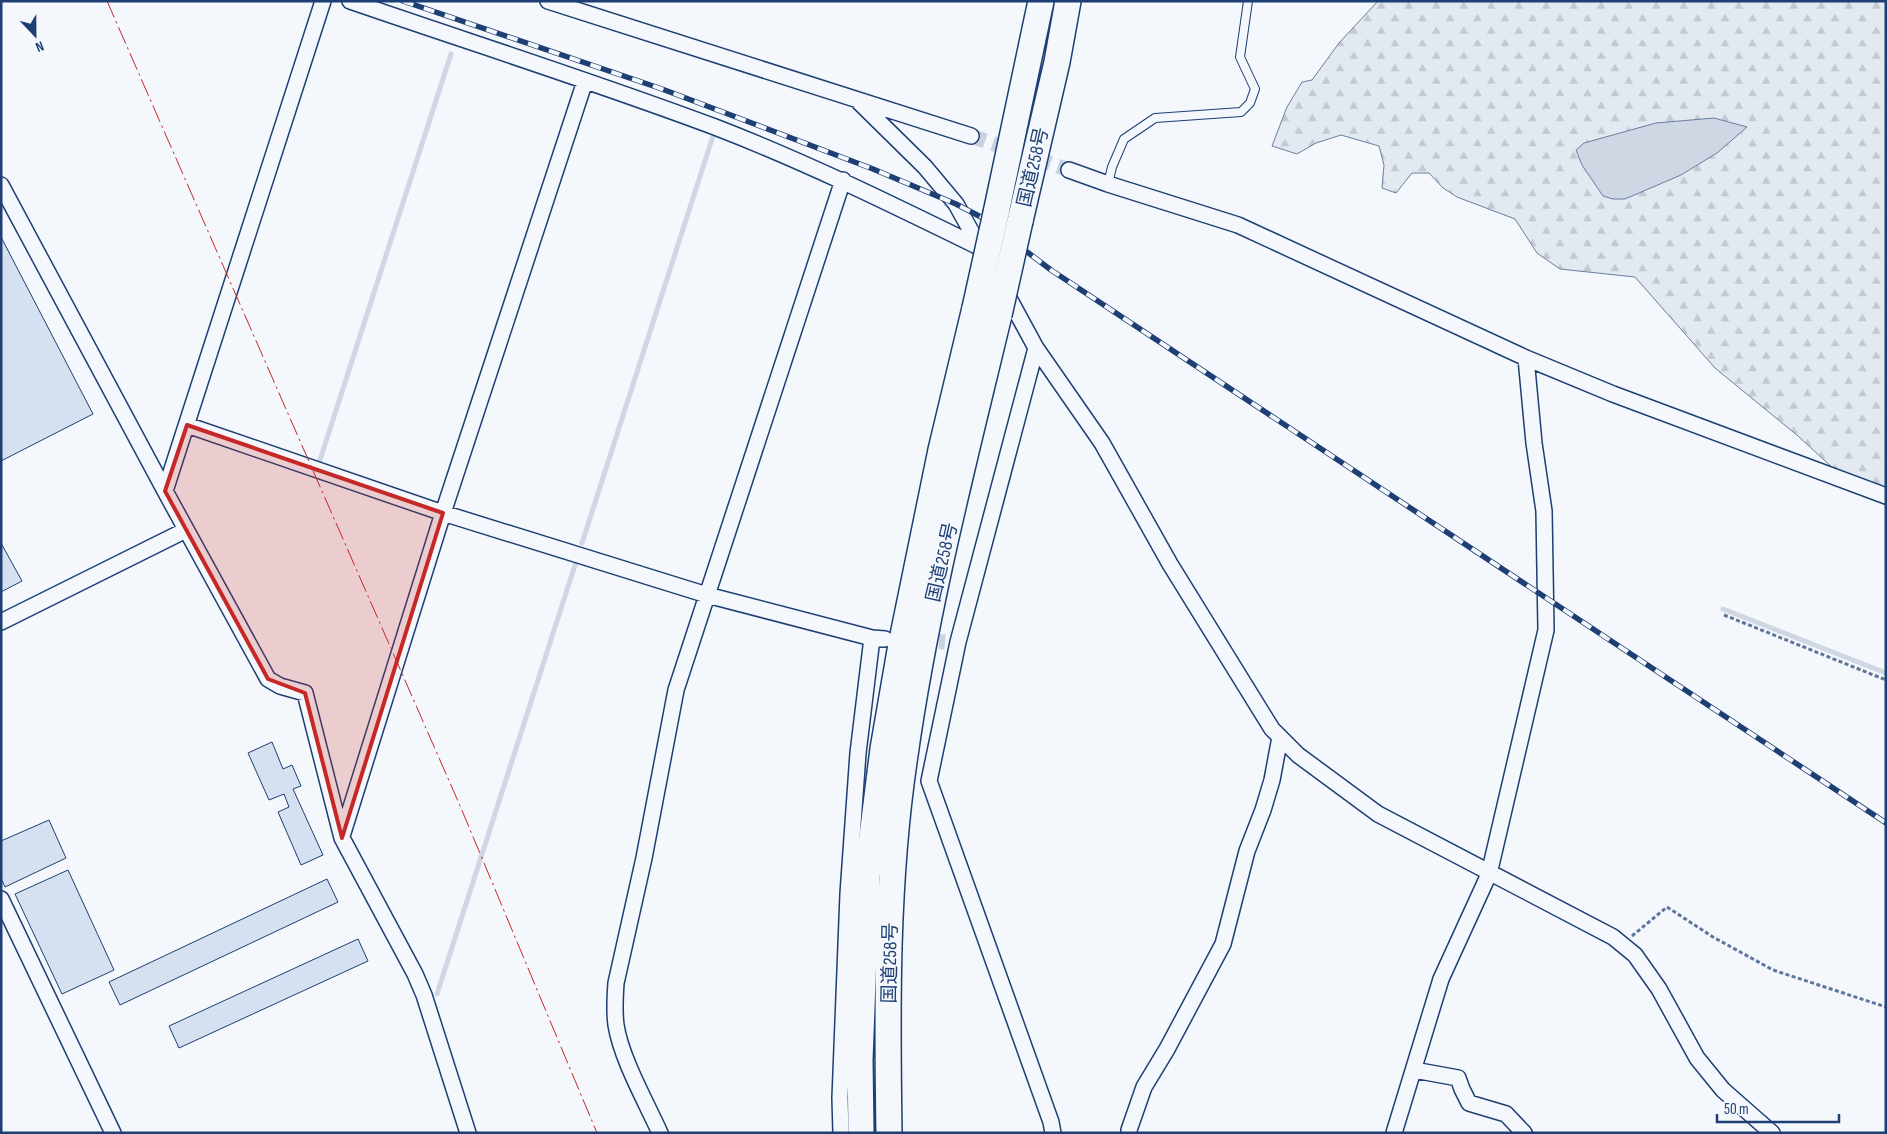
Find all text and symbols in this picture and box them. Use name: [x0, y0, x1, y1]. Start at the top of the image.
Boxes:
north arrow: [10, 10, 60, 60]
text: N: [33, 37, 46, 56]
street label: 国道258号: [1013, 125, 1054, 209]
street label: 国道258号: [922, 520, 963, 604]
street label: 国道258号: [878, 922, 903, 1004]
scale bar: [1717, 1092, 1840, 1124]
text: 50 m: [1724, 1100, 1749, 1119]

